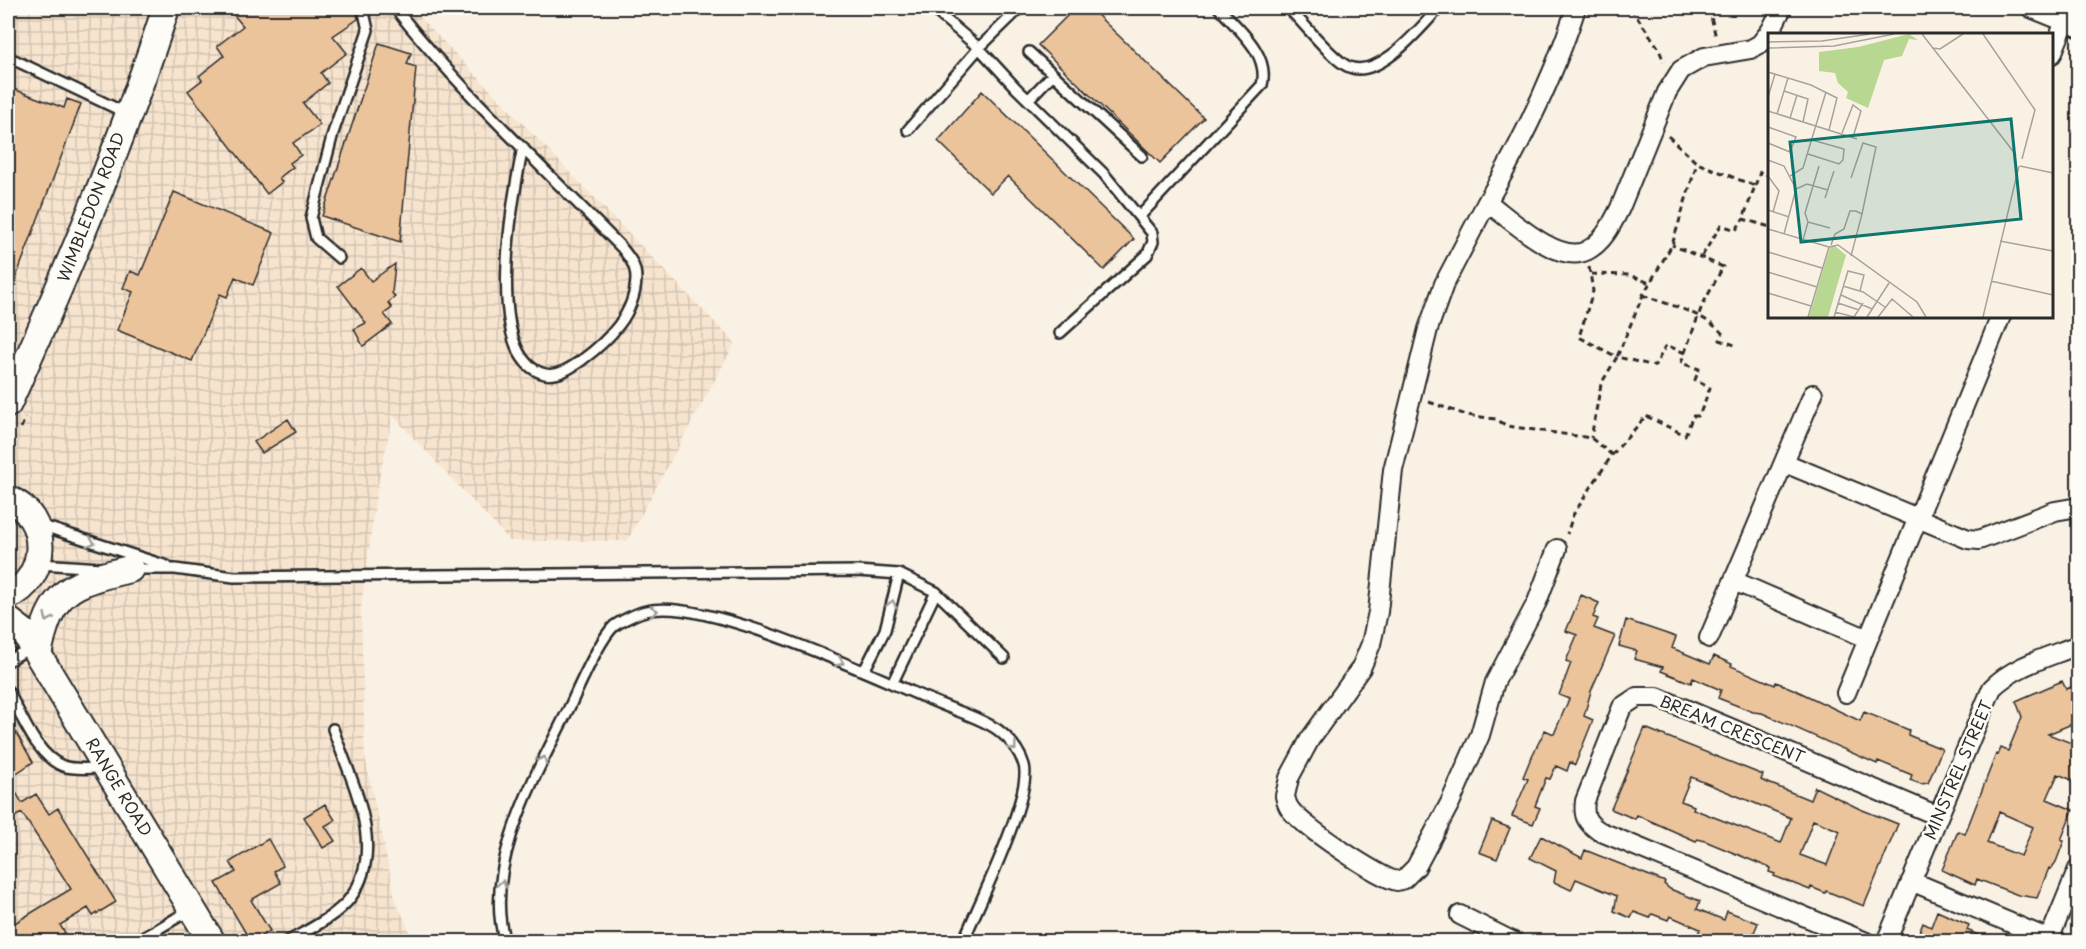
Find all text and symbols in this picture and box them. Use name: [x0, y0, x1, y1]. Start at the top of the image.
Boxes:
inset map: [1768, 33, 2053, 318]
street label: WIMBLEDON ROAD: [50, 128, 130, 285]
one-way arrow: [85, 534, 96, 547]
one-way arrow: [884, 599, 897, 609]
one-way arrow: [649, 605, 659, 618]
one-way arrow: [43, 611, 55, 622]
one-way arrow: [834, 655, 845, 668]
street label: BREAM CRESCENT: [1656, 688, 1809, 768]
street label: MINSTREL STREET: [1917, 696, 1997, 843]
street label: RANGE ROAD: [81, 733, 159, 840]
one-way arrow: [1006, 740, 1017, 751]
one-way arrow: [536, 756, 548, 767]
one-way arrow: [495, 879, 508, 889]

